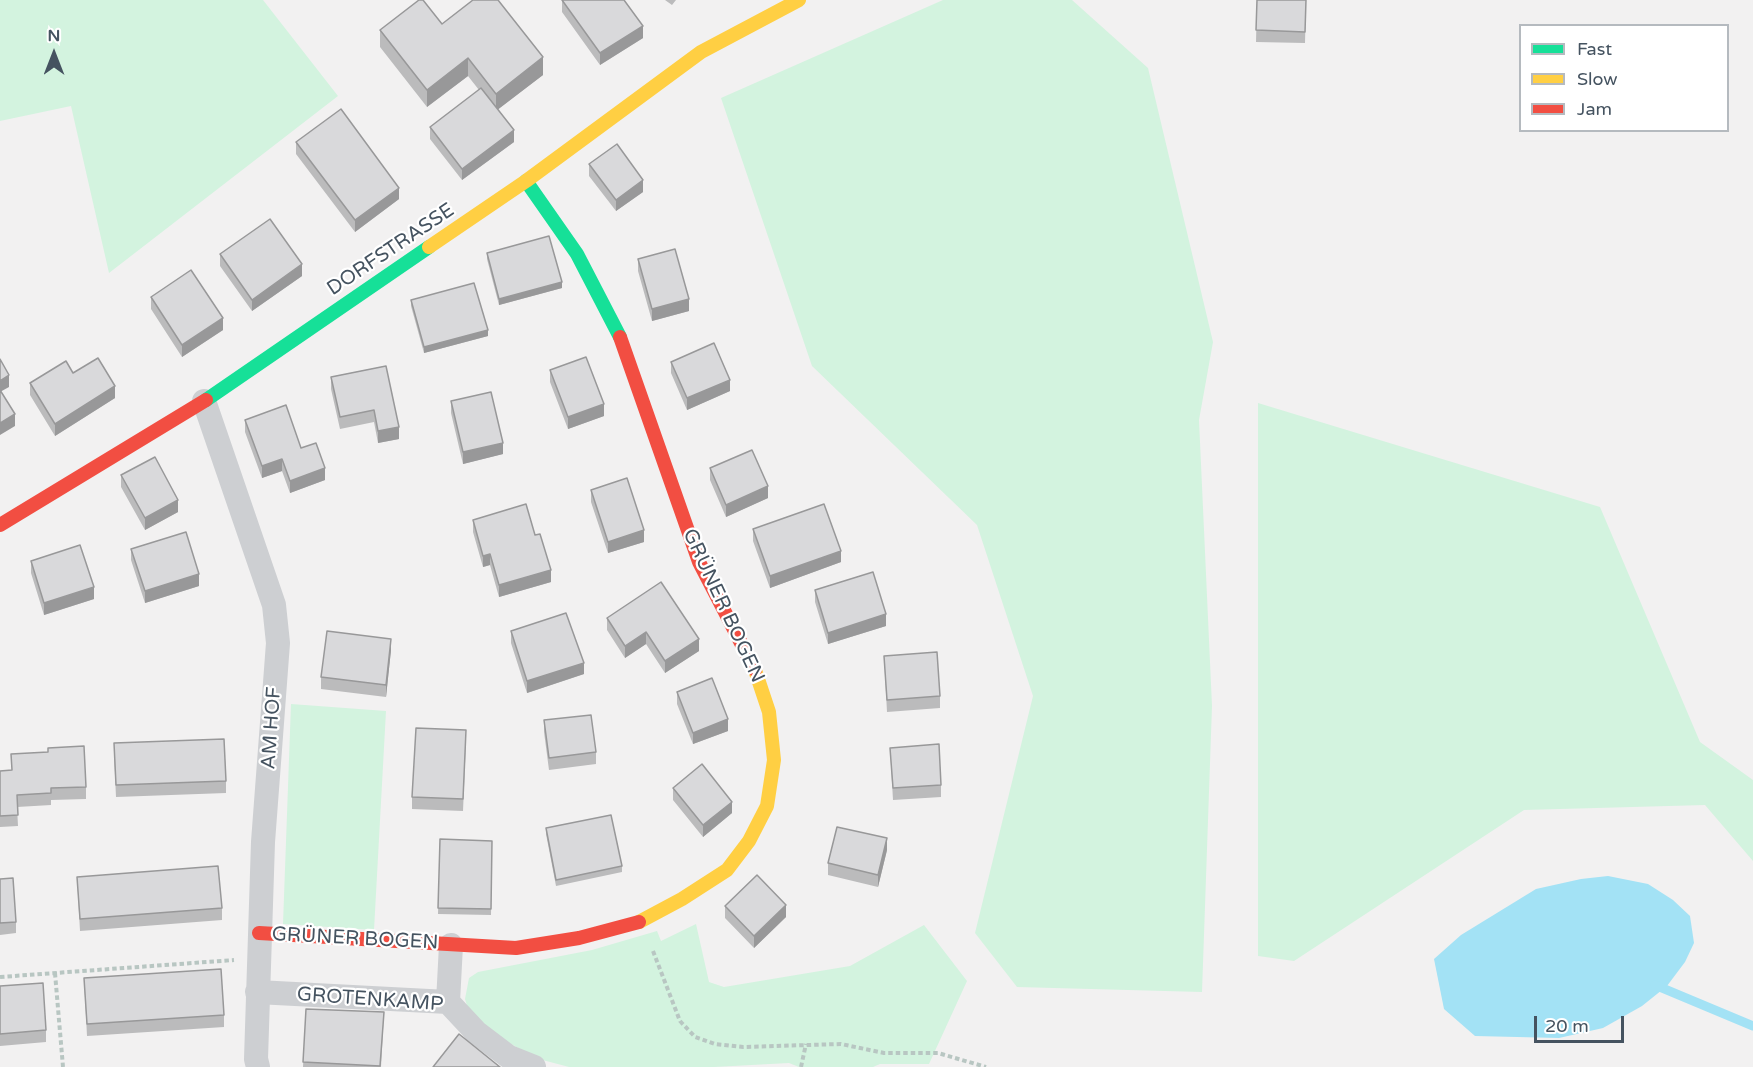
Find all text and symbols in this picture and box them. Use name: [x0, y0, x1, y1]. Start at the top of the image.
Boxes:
north arrow: [24, 24, 84, 84]
legend: [1519, 24, 1729, 132]
text: N: [48, 26, 60, 46]
text: Fast: [1577, 38, 1612, 60]
text: Slow: [1577, 68, 1618, 90]
text: Jam: [1577, 98, 1612, 120]
street label: DORFSTRASSE: [323, 199, 459, 301]
street label: GRÜNER BOGEN: [677, 525, 769, 687]
street label: AM HOF: [257, 686, 287, 770]
street label: GRÜNER BOGEN: [271, 923, 439, 955]
street label: GROTENKAMP: [296, 983, 444, 1017]
scale bar: [1537, 1004, 1627, 1042]
text: 20 m: [1545, 1015, 1589, 1037]

